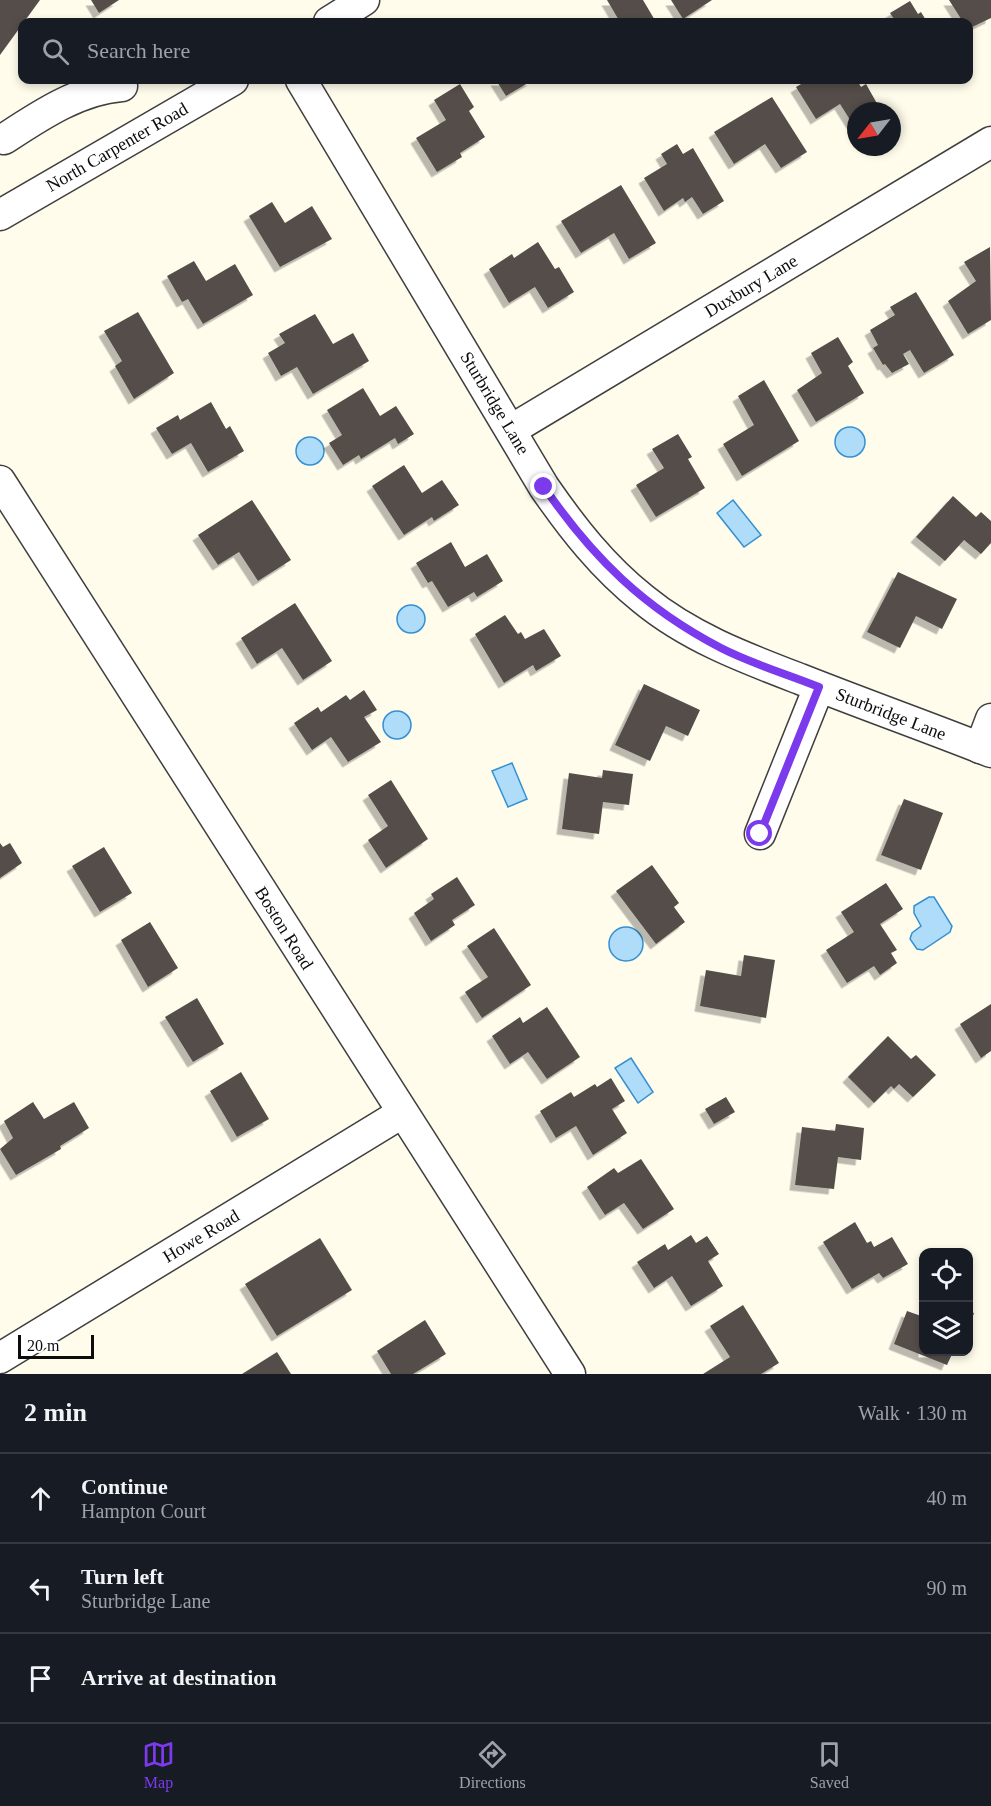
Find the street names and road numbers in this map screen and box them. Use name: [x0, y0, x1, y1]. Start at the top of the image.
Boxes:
street label: North Carpenter Road: [43, 98, 191, 196]
street label: Duxbury Lane: [701, 251, 801, 321]
street label: Sturbridge Lane: [456, 348, 534, 458]
street label: Sturbridge Lane: [833, 684, 949, 744]
street label: Boston Road: [251, 883, 317, 973]
street label: Howe Road: [159, 1205, 243, 1267]

